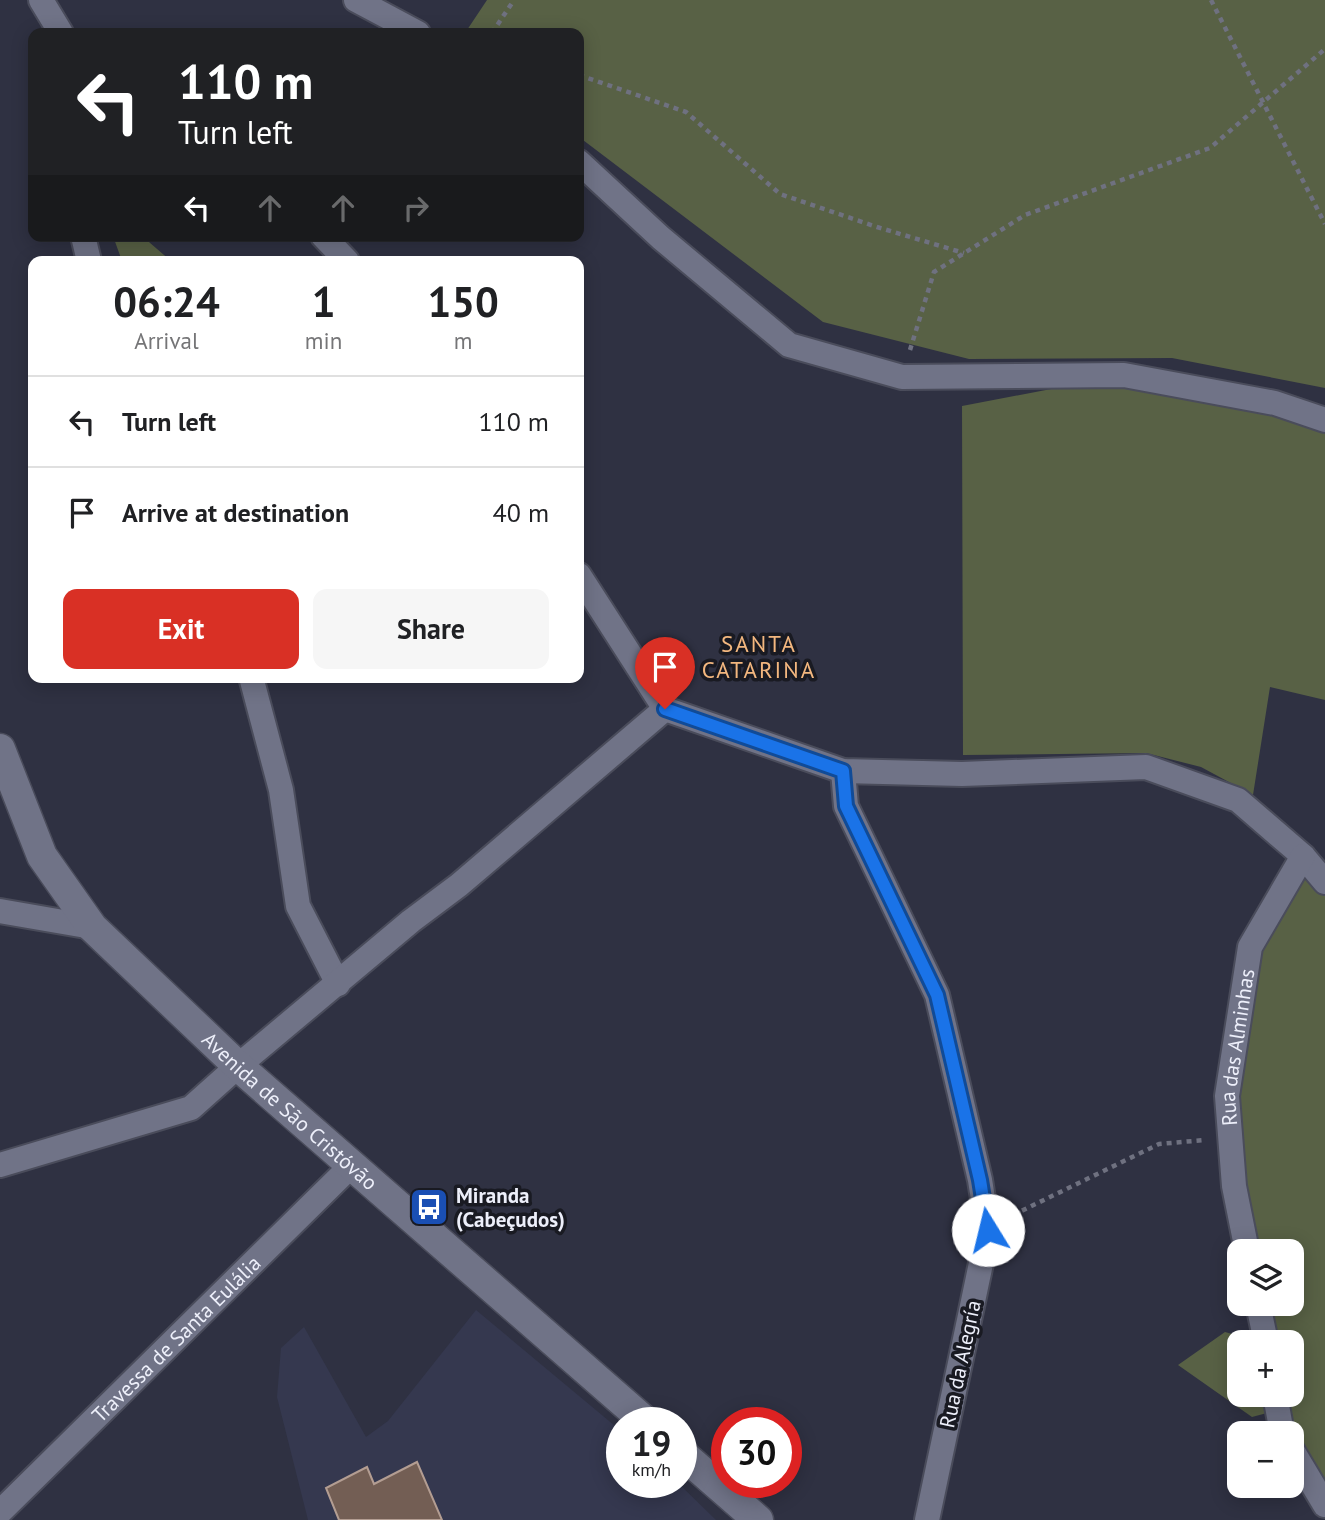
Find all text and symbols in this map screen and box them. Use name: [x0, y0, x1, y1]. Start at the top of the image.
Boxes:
text: 110 m: [178, 49, 313, 113]
icon: left: [63, 56, 154, 147]
text: Turn left: [178, 111, 293, 153]
icon: left: [178, 189, 216, 227]
icon: ahead: [251, 189, 289, 227]
icon: ahead: [324, 189, 362, 227]
icon: right: [397, 189, 435, 227]
text: 06:24: [113, 274, 220, 329]
text: 1: [312, 274, 335, 329]
text: 150: [427, 274, 499, 329]
text: Arrival: [134, 326, 199, 355]
text: min: [305, 326, 342, 355]
text: m: [454, 326, 472, 355]
icon: left: [63, 403, 101, 441]
text: Turn left: [122, 405, 216, 438]
text: 110 m: [478, 405, 549, 438]
icon: arrive: [63, 494, 101, 532]
text: Arrive at destination: [122, 496, 349, 529]
text: 40 m: [493, 496, 549, 529]
button: Exit: [63, 589, 299, 669]
button: Share: [313, 589, 549, 669]
district label: SANTA CATARINA: [702, 629, 816, 684]
pin: [635, 637, 695, 709]
icon: arrive: [646, 648, 684, 686]
street label: Rua das Alminhas: [1213, 967, 1260, 1127]
street label: Avenida de São Cristóvão: [197, 1026, 384, 1195]
place label: Miranda (Cabeçudos): [456, 1182, 565, 1233]
bus stop icon: Miranda (Cabeçudos): [408, 1186, 450, 1228]
position arrow: [951, 1193, 1025, 1267]
map controls: [1227, 1239, 1304, 1498]
button: layers: [1227, 1239, 1304, 1316]
street label: Travessa de Santa Eulália: [86, 1249, 266, 1428]
street label: Rua da Alegría: [933, 1298, 987, 1430]
button: +: [1227, 1330, 1304, 1407]
speed limit sign: 30: [711, 1407, 802, 1498]
text: 19: [632, 1420, 671, 1466]
button: −: [1227, 1421, 1304, 1498]
text: km/h: [632, 1458, 671, 1481]

